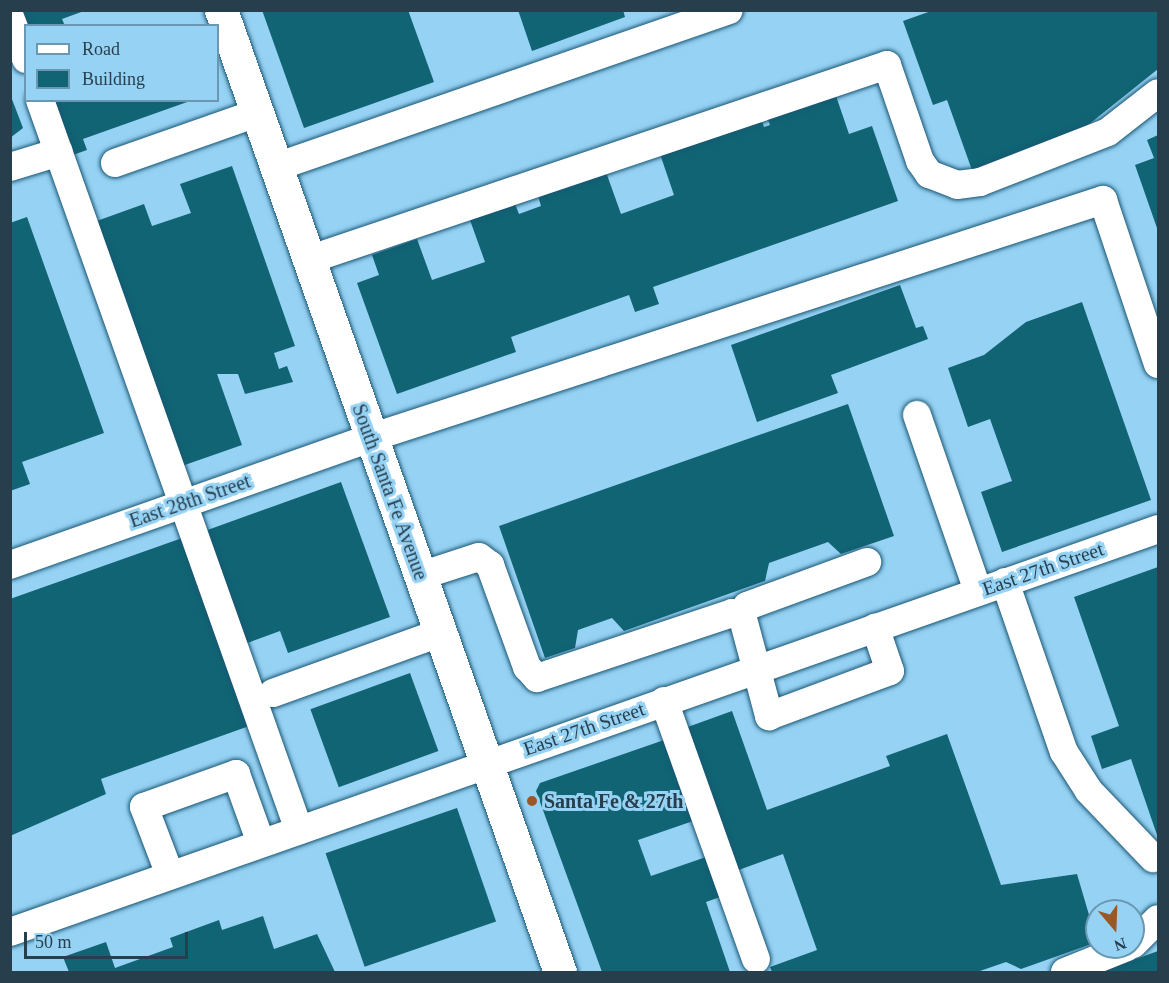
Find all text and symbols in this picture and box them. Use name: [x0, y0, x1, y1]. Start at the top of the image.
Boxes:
legend: [24, 24, 219, 102]
text: Road: [82, 39, 120, 59]
text: Building: [82, 69, 145, 89]
street label: South Santa Fe Avenue: [347, 400, 433, 584]
street label: East 28th Street: [126, 469, 254, 533]
street label: East 27th Street: [979, 537, 1107, 601]
street label: East 27th Street: [520, 697, 648, 761]
place label: Santa Fe & 27th: [544, 789, 683, 813]
marker: Santa Fe & 27th: [525, 794, 539, 808]
north arrow: [1085, 899, 1145, 959]
scale bar: [27, 920, 190, 958]
text: 50 m: [35, 932, 72, 952]
text: N: [1112, 935, 1129, 955]

